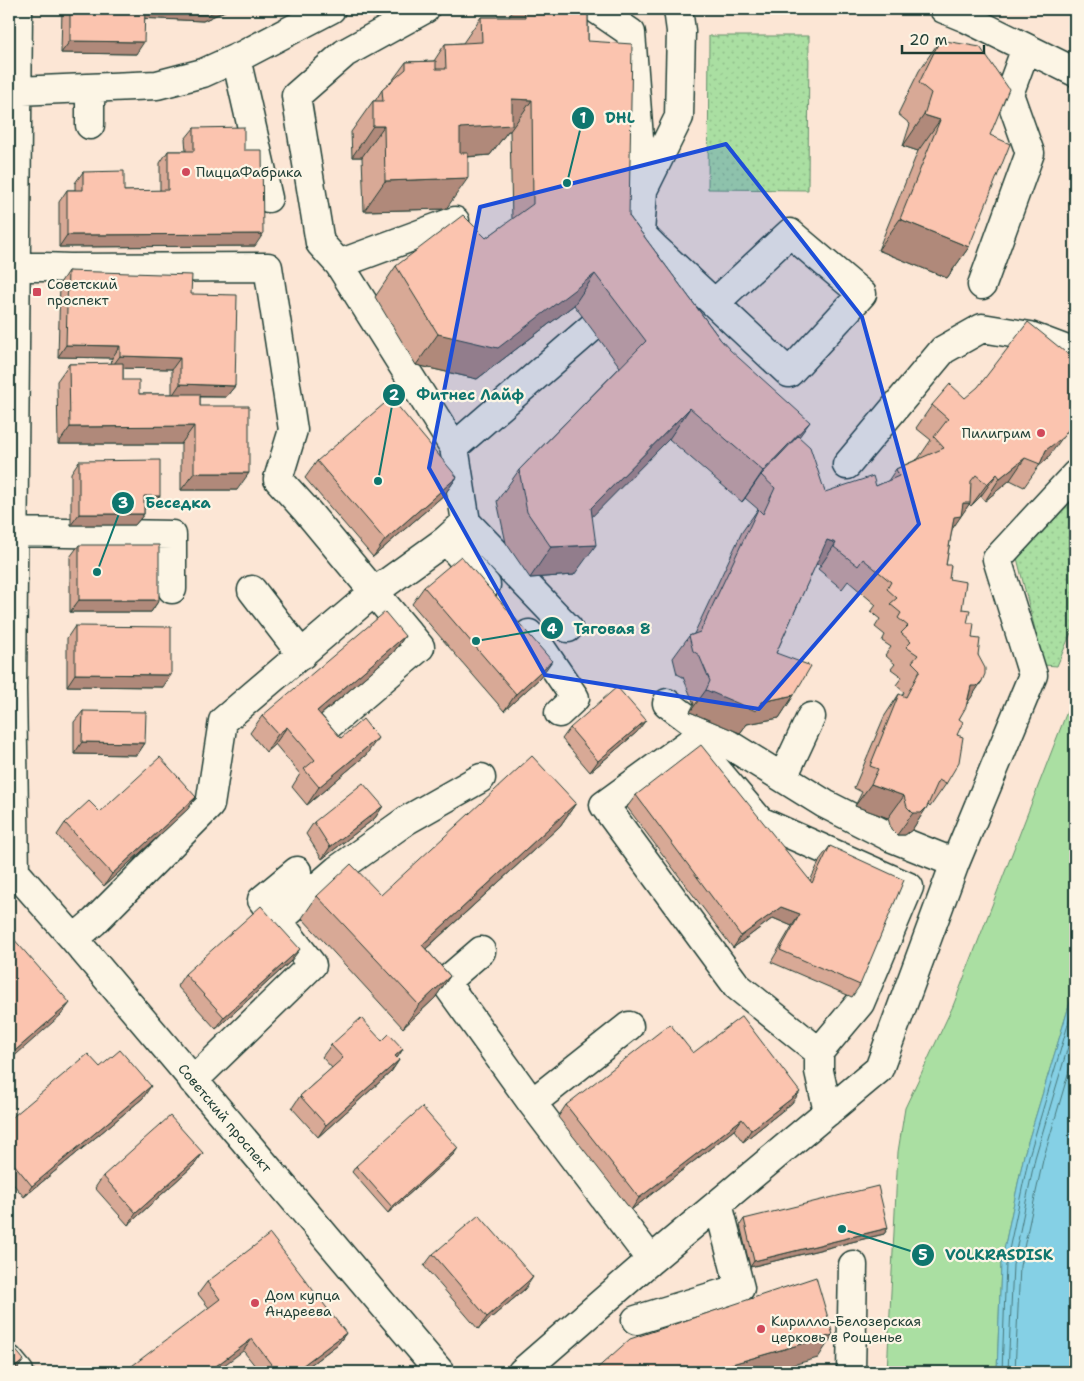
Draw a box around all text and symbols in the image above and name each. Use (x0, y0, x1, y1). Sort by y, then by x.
scale bar (902, 22, 984, 54)
text: 20 m (909, 30, 948, 50)
callout: DHL (570, 103, 645, 133)
text: 1 (580, 108, 587, 128)
text: DHL (605, 108, 635, 128)
place label: ПиццаФабрика (196, 163, 302, 181)
marker: ПиццаФабрика (180, 166, 192, 178)
place label: Советский проспект (47, 275, 118, 309)
marker: Советский проспект (31, 286, 43, 298)
callout: Фитнес Лайф (381, 380, 534, 410)
text: 2 (389, 385, 400, 405)
text: Фитнес Лайф (416, 385, 524, 405)
place label: Пилигрим (962, 424, 1031, 442)
marker: Пилигрим (1035, 427, 1047, 439)
callout: Беседка (110, 488, 221, 518)
text: 3 (118, 493, 128, 513)
text: Беседка (145, 493, 212, 513)
callout: Тяговая 8 (539, 613, 661, 643)
text: 4 (547, 619, 558, 639)
text: Тяговая 8 (574, 619, 650, 639)
street label: Советский проспект (174, 1060, 276, 1177)
callout: VOLKRASDISK (910, 1240, 1063, 1270)
text: 5 (918, 1245, 928, 1265)
text: VOLKRASDISK (945, 1245, 1054, 1265)
place label: Дом купца Андреева (265, 1286, 340, 1320)
marker: Дом купца Андреева (249, 1297, 261, 1309)
place label: Кирилло-Белозерская церковь в Рощенье (771, 1312, 921, 1346)
marker: Кирилло-Белозерская церковь в Рощенье (755, 1323, 767, 1335)

